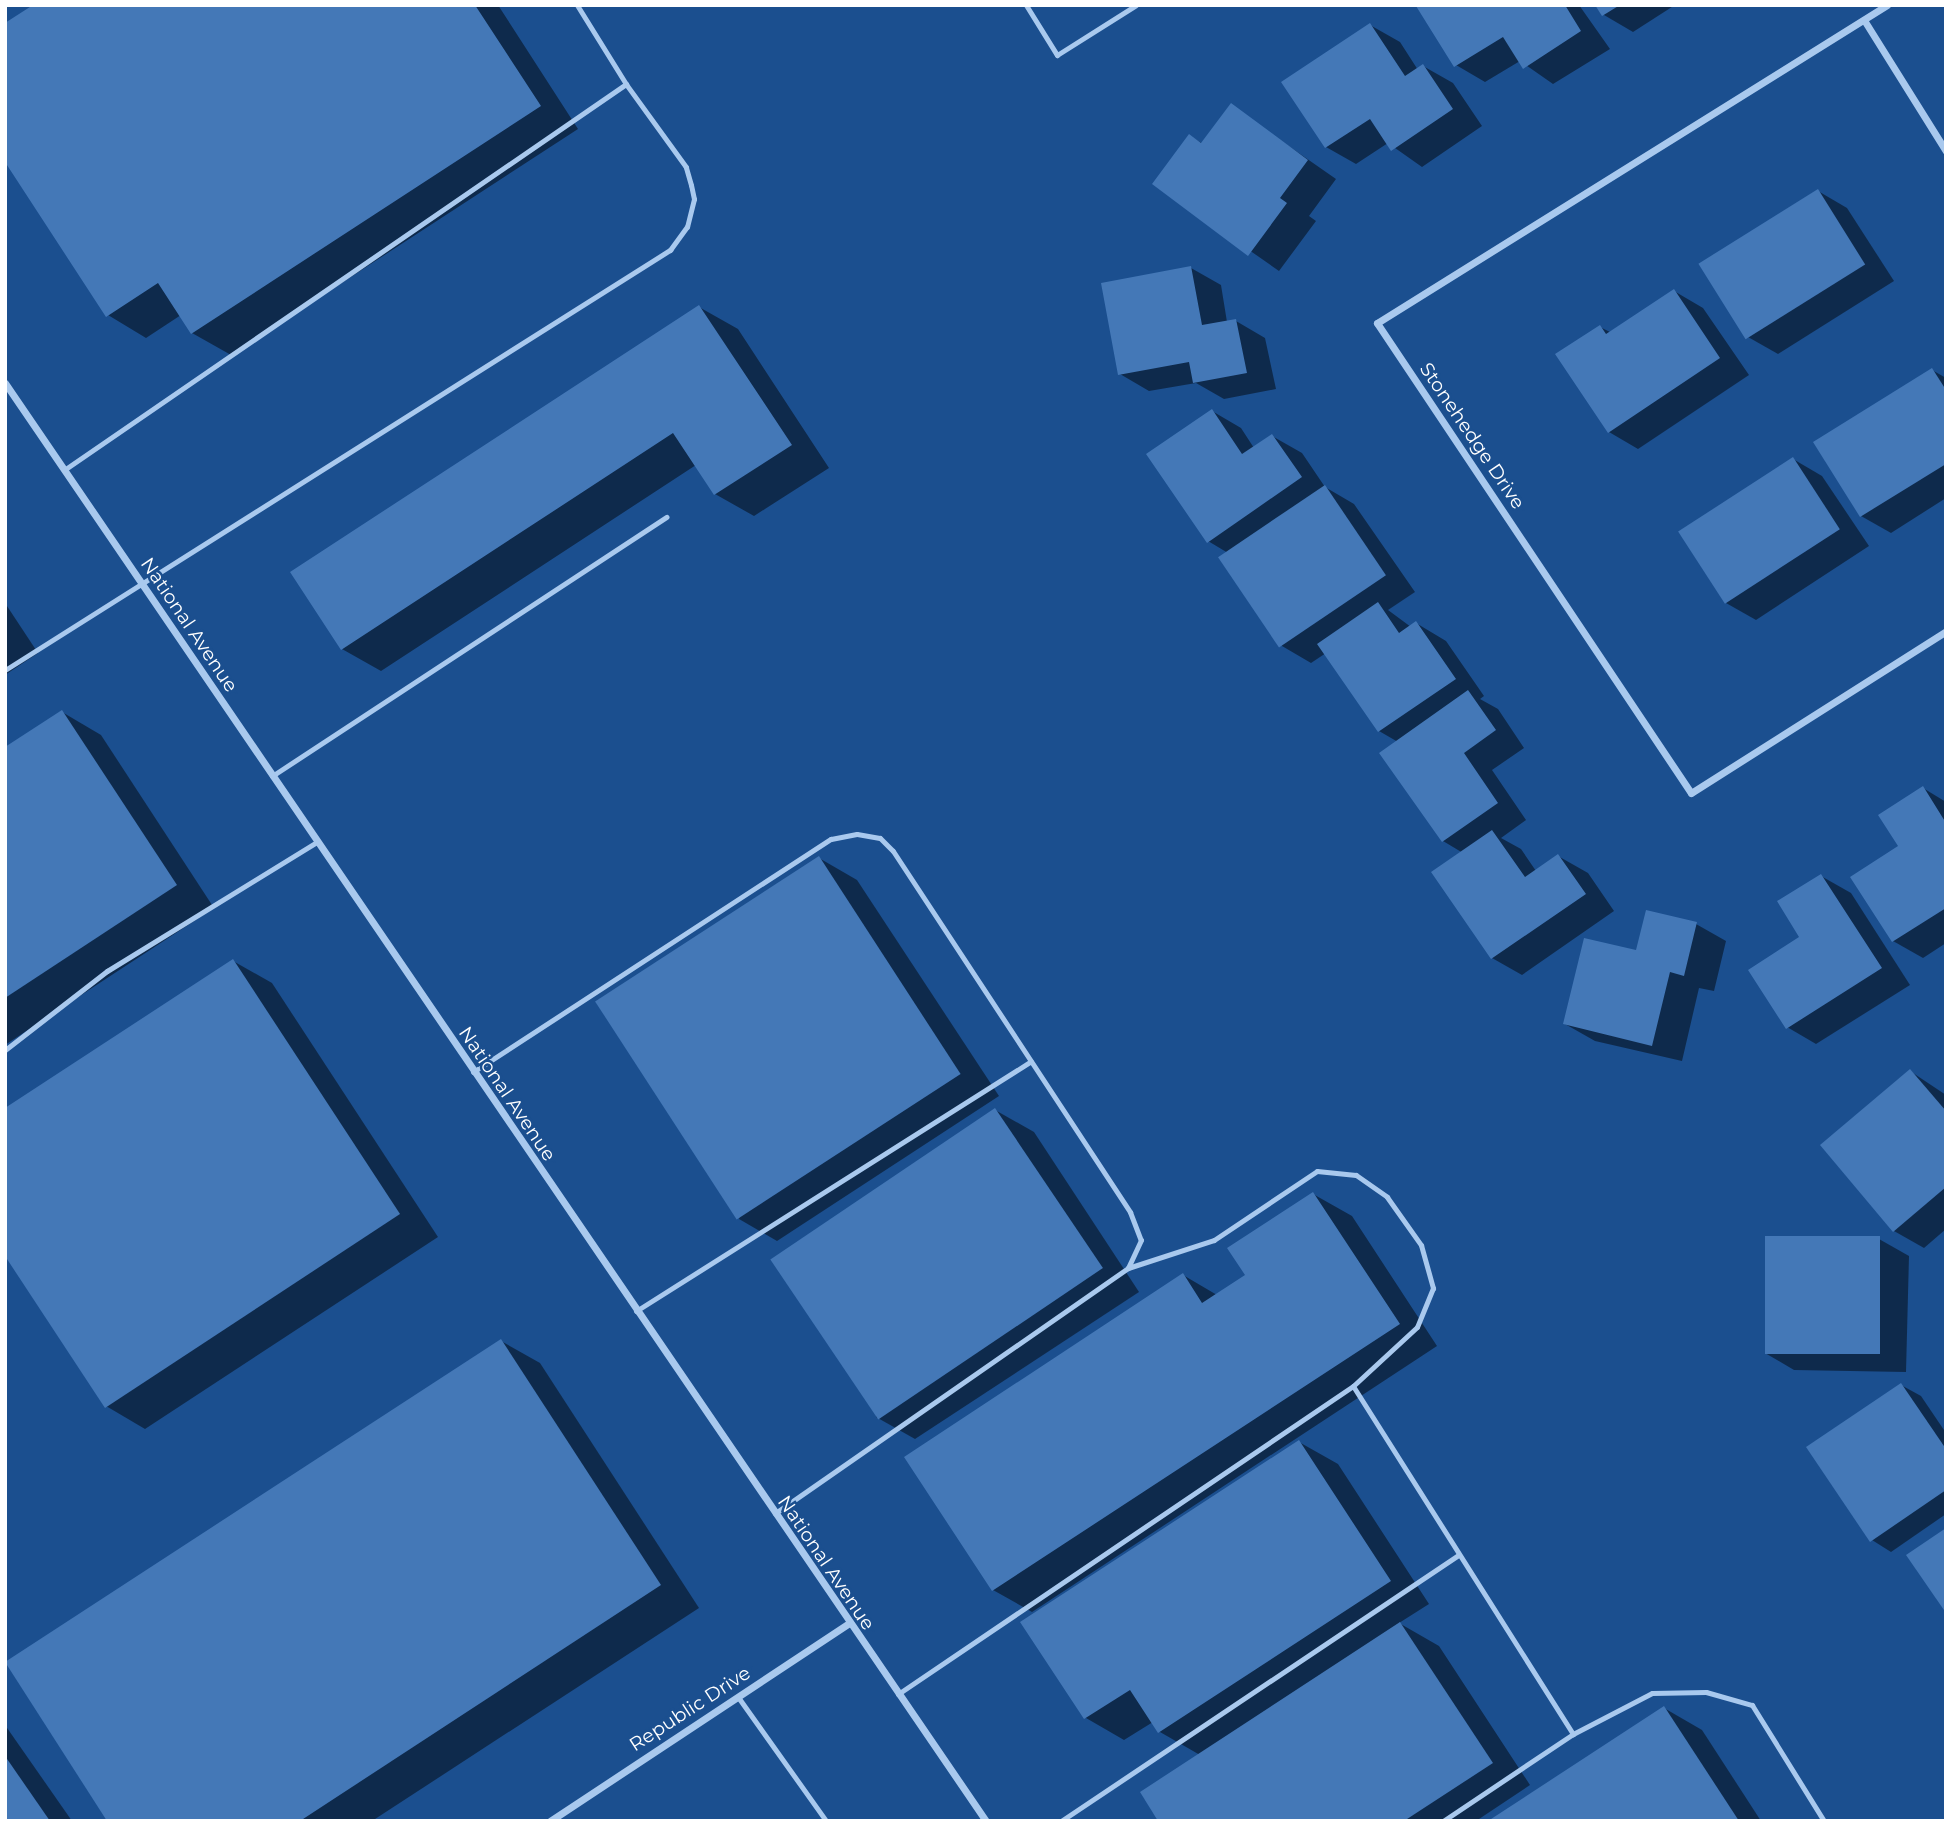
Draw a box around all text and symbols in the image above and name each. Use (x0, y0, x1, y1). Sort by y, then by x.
street label: Stonehedge Drive (1415, 358, 1529, 514)
street label: National Avenue (136, 553, 242, 697)
street label: National Avenue (454, 1022, 560, 1166)
street label: National Avenue (773, 1491, 879, 1635)
street label: Republic Drive (625, 1661, 755, 1757)

